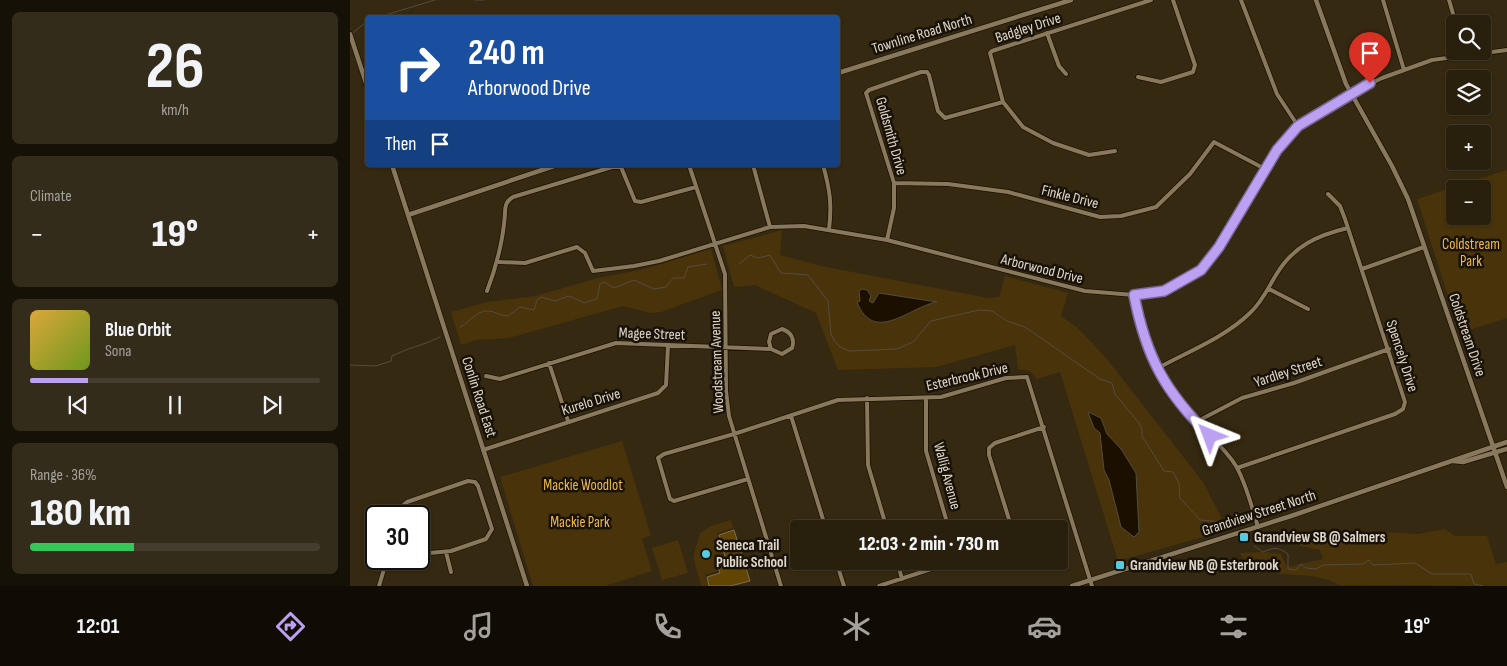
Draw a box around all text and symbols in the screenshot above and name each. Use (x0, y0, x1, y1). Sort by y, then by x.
street label: Badgley Drive (993, 8, 1063, 48)
street label: Townline Road North (870, 10, 974, 58)
map controls (1446, 15, 1491, 225)
button: search (1446, 15, 1491, 60)
text: 26 (145, 29, 205, 107)
text: 240 m (468, 32, 545, 75)
pin (1349, 32, 1391, 83)
icon: right (385, 35, 450, 100)
icon: arrive (1356, 39, 1384, 67)
button: layers (1446, 70, 1491, 115)
text: Arborwood Drive (468, 75, 591, 102)
street label: Goldsmith Drive (871, 95, 911, 177)
text: km/h (161, 101, 189, 120)
button: + (1446, 125, 1491, 170)
icon: arrive (426, 130, 454, 158)
text: Then (385, 133, 416, 156)
button: − (1446, 180, 1491, 225)
street label: Finkle Drive (1039, 181, 1101, 213)
text: Climate (30, 187, 72, 206)
text: 19° (152, 212, 198, 257)
text: − (30, 218, 44, 251)
text: + (306, 218, 320, 251)
park label: Coldstream Park (1442, 235, 1500, 271)
street label: Arborwood Drive (998, 249, 1085, 288)
street label: Coldstream Drive (1444, 291, 1490, 379)
street label: Woodstream Avenue (706, 310, 728, 414)
street label: Spencely Drive (1381, 318, 1423, 394)
text: Blue Orbit (105, 319, 171, 342)
street label: Magee Street (618, 323, 686, 345)
text: Sona (105, 342, 132, 361)
street label: Yardley Street (1252, 352, 1325, 392)
street label: Conlin Road East (457, 354, 501, 440)
street label: Esterbrook Drive (924, 358, 1010, 396)
street label: Kurelo Drive (559, 384, 623, 420)
icon: previous (64, 391, 92, 419)
icon: pause (161, 391, 189, 419)
icon: next (258, 391, 286, 419)
position arrow (1183, 409, 1235, 461)
street label: Wallig Avenue (929, 440, 965, 512)
text: Range · 36% (30, 466, 97, 485)
park label: Mackie Woodlot (543, 476, 623, 495)
street label: Grandview Street North (1200, 486, 1318, 540)
text: 180 km (30, 491, 131, 536)
speed limit sign: 30 (365, 505, 430, 570)
park label: Mackie Park (550, 513, 610, 532)
place label: Grandview SB @ Salmers (1254, 528, 1386, 547)
marker: Grandview SB @ Salmers (1238, 531, 1250, 543)
text: 12:03 · 2 min · 730 m (859, 533, 999, 556)
place label: Seneca Trail Public School (716, 536, 787, 572)
marker: Seneca Trail Public School (700, 548, 712, 560)
place label: Grandview NB @ Esterbrook (1130, 556, 1279, 575)
marker: Grandview NB @ Esterbrook (1114, 559, 1126, 571)
icon: directions (273, 609, 308, 644)
icon: music (461, 609, 496, 644)
icon: phone (650, 609, 685, 644)
icon: climate (839, 609, 874, 644)
icon: car (1027, 609, 1062, 644)
icon: filters (1216, 609, 1251, 644)
text: 12:01 (77, 613, 119, 640)
text: 19° (1404, 613, 1430, 640)

